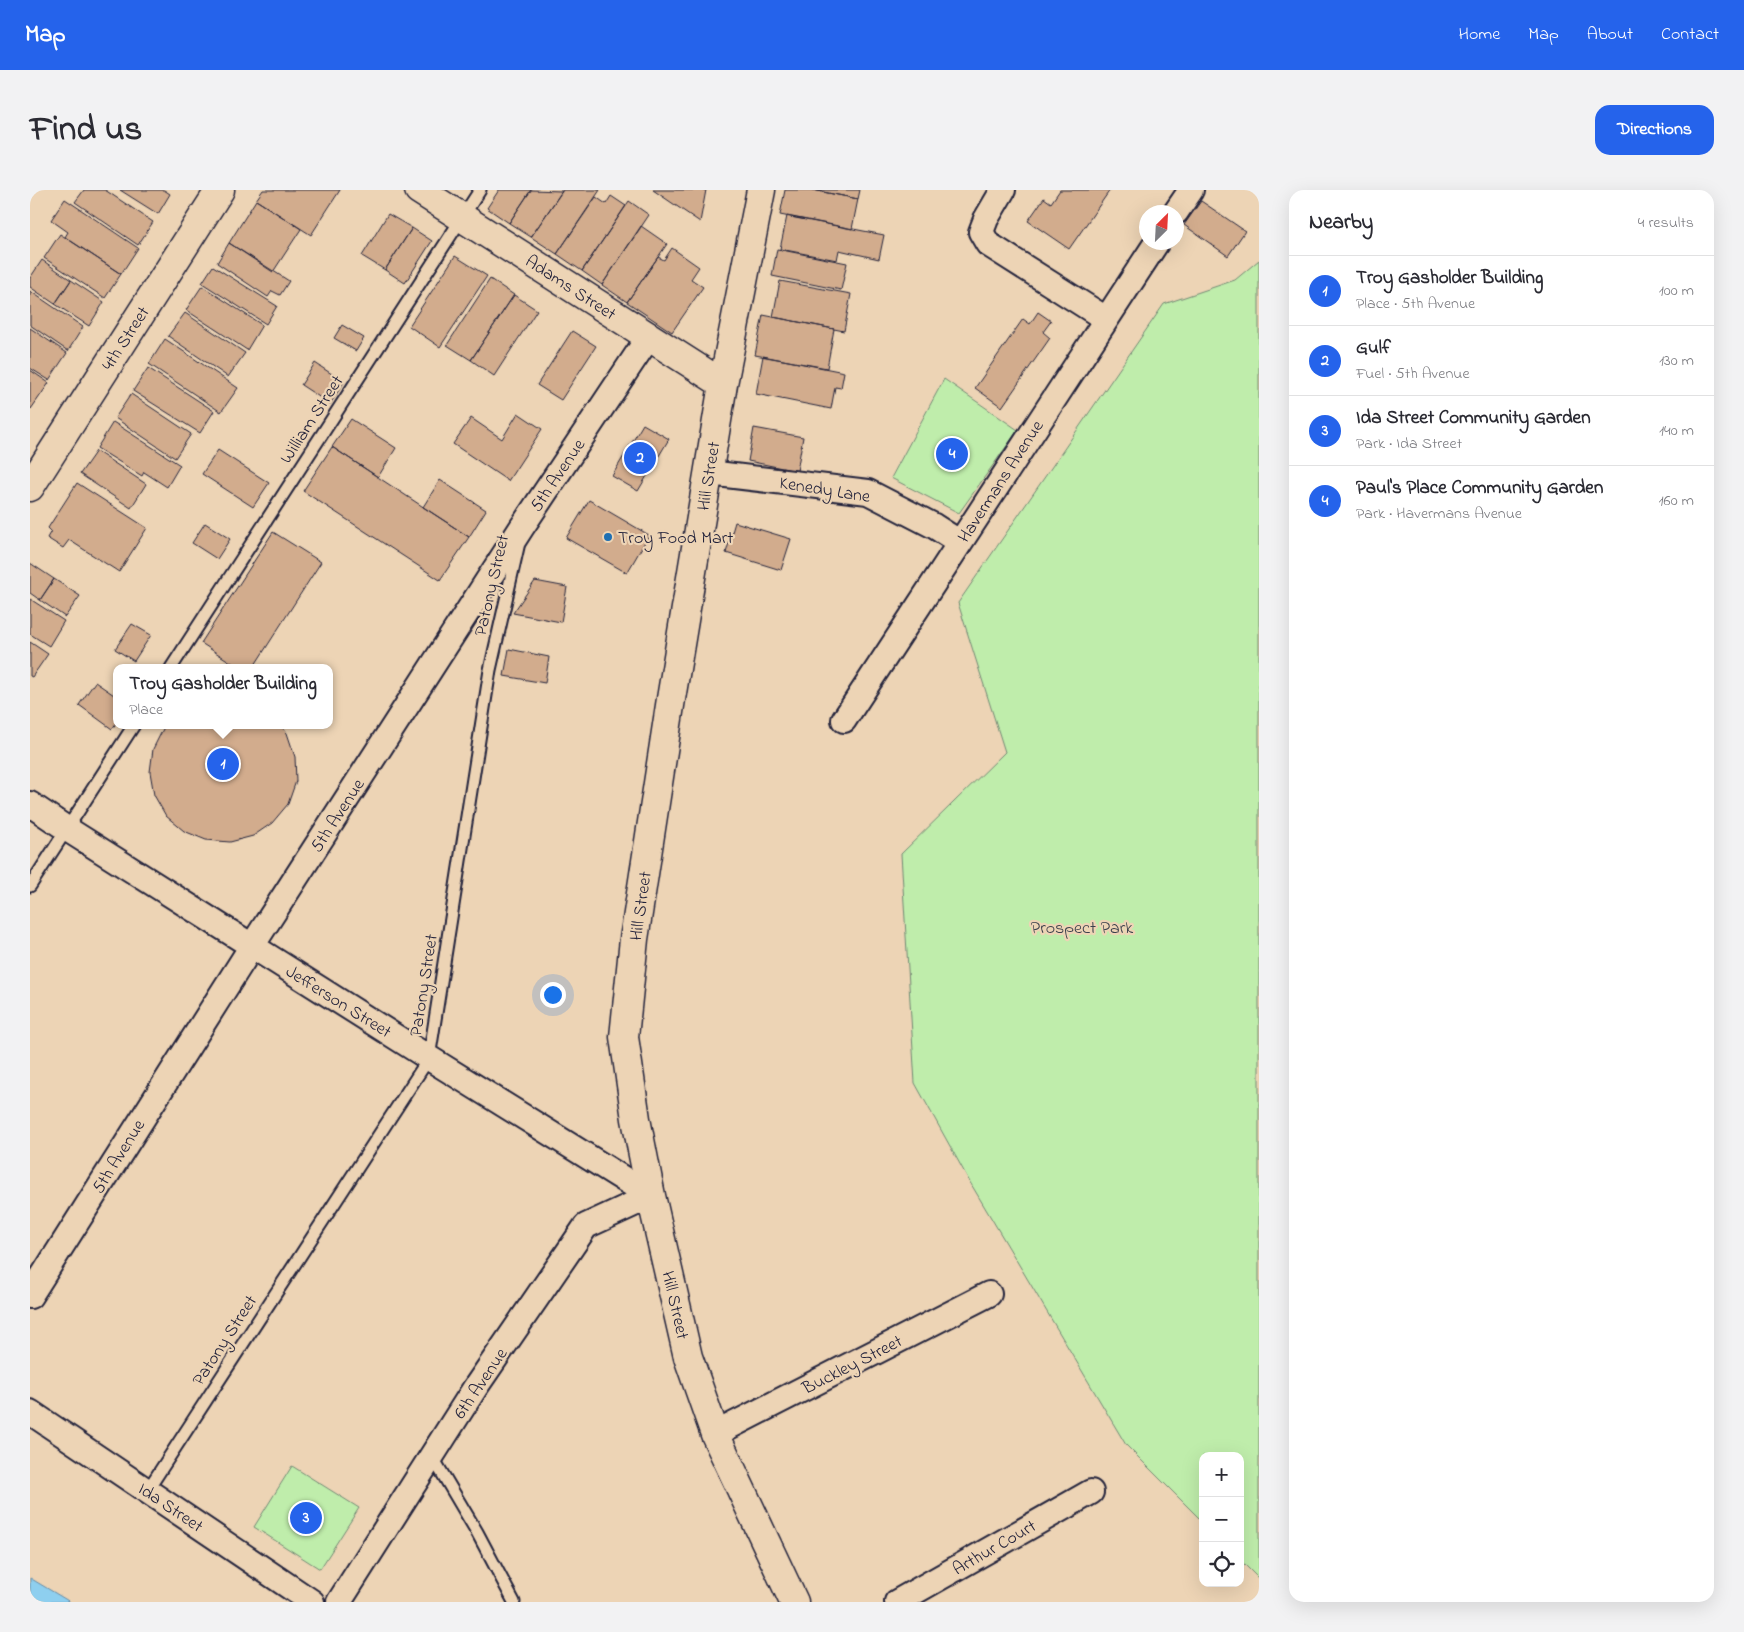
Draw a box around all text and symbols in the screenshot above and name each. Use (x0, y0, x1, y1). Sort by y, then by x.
text: Map (25, 18, 66, 53)
text: Home (1459, 22, 1500, 48)
text: Map (1528, 22, 1559, 48)
text: About (1587, 22, 1633, 48)
text: Contact (1661, 22, 1719, 48)
text: Find us (30, 105, 142, 156)
button: Directions (1595, 105, 1714, 155)
north arrow (1139, 205, 1184, 250)
text: Nearby (1309, 208, 1373, 238)
text: 4 results (1638, 211, 1694, 235)
street label: Adams Street (519, 249, 621, 328)
text: Troy Gasholder Building (1356, 265, 1543, 292)
text: 1 (1322, 279, 1328, 303)
text: 100 m (1659, 279, 1694, 303)
text: Place · 5th Avenue (1356, 292, 1475, 316)
street label: 4th Street (96, 302, 157, 376)
text: Gulf (1356, 335, 1391, 362)
text: 2 (1321, 349, 1329, 373)
text: 130 m (1659, 349, 1694, 373)
text: Fuel · 5th Avenue (1356, 362, 1470, 386)
street label: William Street (274, 371, 351, 469)
text: Ida Street Community Garden (1356, 405, 1591, 432)
street label: Havermans Avenue (952, 415, 1052, 548)
text: 3 (1322, 419, 1328, 443)
text: 140 m (1659, 419, 1694, 443)
text: Park · Ida Street (1356, 432, 1462, 456)
street label: 5th Avenue (525, 434, 593, 518)
pin: 4 (936, 435, 968, 473)
pin: 2 (624, 439, 656, 477)
street label: Hill Street (692, 440, 728, 513)
street label: Kenedy Lane (777, 471, 873, 511)
text: Paul's Place Community Garden (1356, 475, 1603, 502)
text: 4 (1322, 489, 1328, 513)
text: 160 m (1659, 489, 1694, 513)
text: Park · Havermans Avenue (1356, 502, 1522, 526)
place label: Troy Food Mart (618, 526, 733, 552)
marker: Troy Food Mart (602, 531, 614, 543)
street label: Patony Street (469, 532, 517, 639)
popup (113, 664, 333, 729)
text: Troy Gasholder Building (129, 671, 317, 698)
text: Place (129, 698, 163, 722)
pin: 1 (207, 745, 239, 783)
street label: 5th Avenue (305, 773, 373, 858)
street label: Hill Street (624, 870, 660, 943)
park label: Prospect Park (1031, 916, 1133, 942)
street label: Patony Street (404, 932, 446, 1038)
street label: Jefferson Street (280, 960, 396, 1046)
your location (540, 982, 566, 1008)
street label: 5th Avenue (87, 1114, 153, 1199)
street label: Hill Street (654, 1269, 695, 1342)
street label: Patony Street (187, 1291, 265, 1391)
street label: Buckley Street (797, 1329, 907, 1403)
street label: 6th Avenue (448, 1343, 516, 1425)
map controls (1199, 1452, 1244, 1587)
button: + (1199, 1452, 1244, 1497)
street label: Ida Street (132, 1477, 208, 1540)
button: − (1199, 1497, 1244, 1542)
pin: 3 (290, 1499, 322, 1537)
street label: Arthur Court (948, 1514, 1042, 1583)
button: locate (1199, 1542, 1244, 1587)

